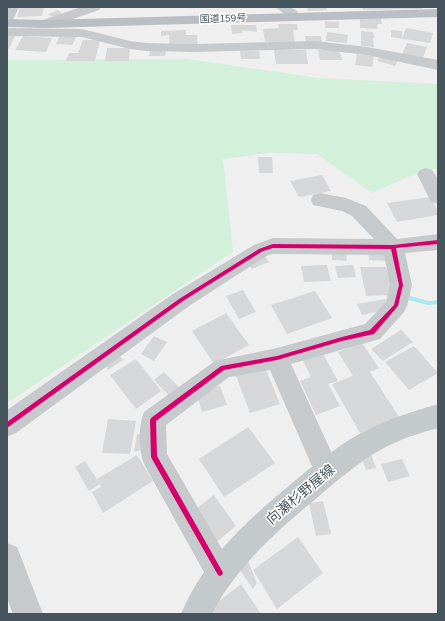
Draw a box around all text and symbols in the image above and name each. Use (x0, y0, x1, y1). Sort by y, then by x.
street label: 国道159号 (199, 12, 247, 26)
street label: 向瀬杉野屋線 (263, 462, 339, 528)

